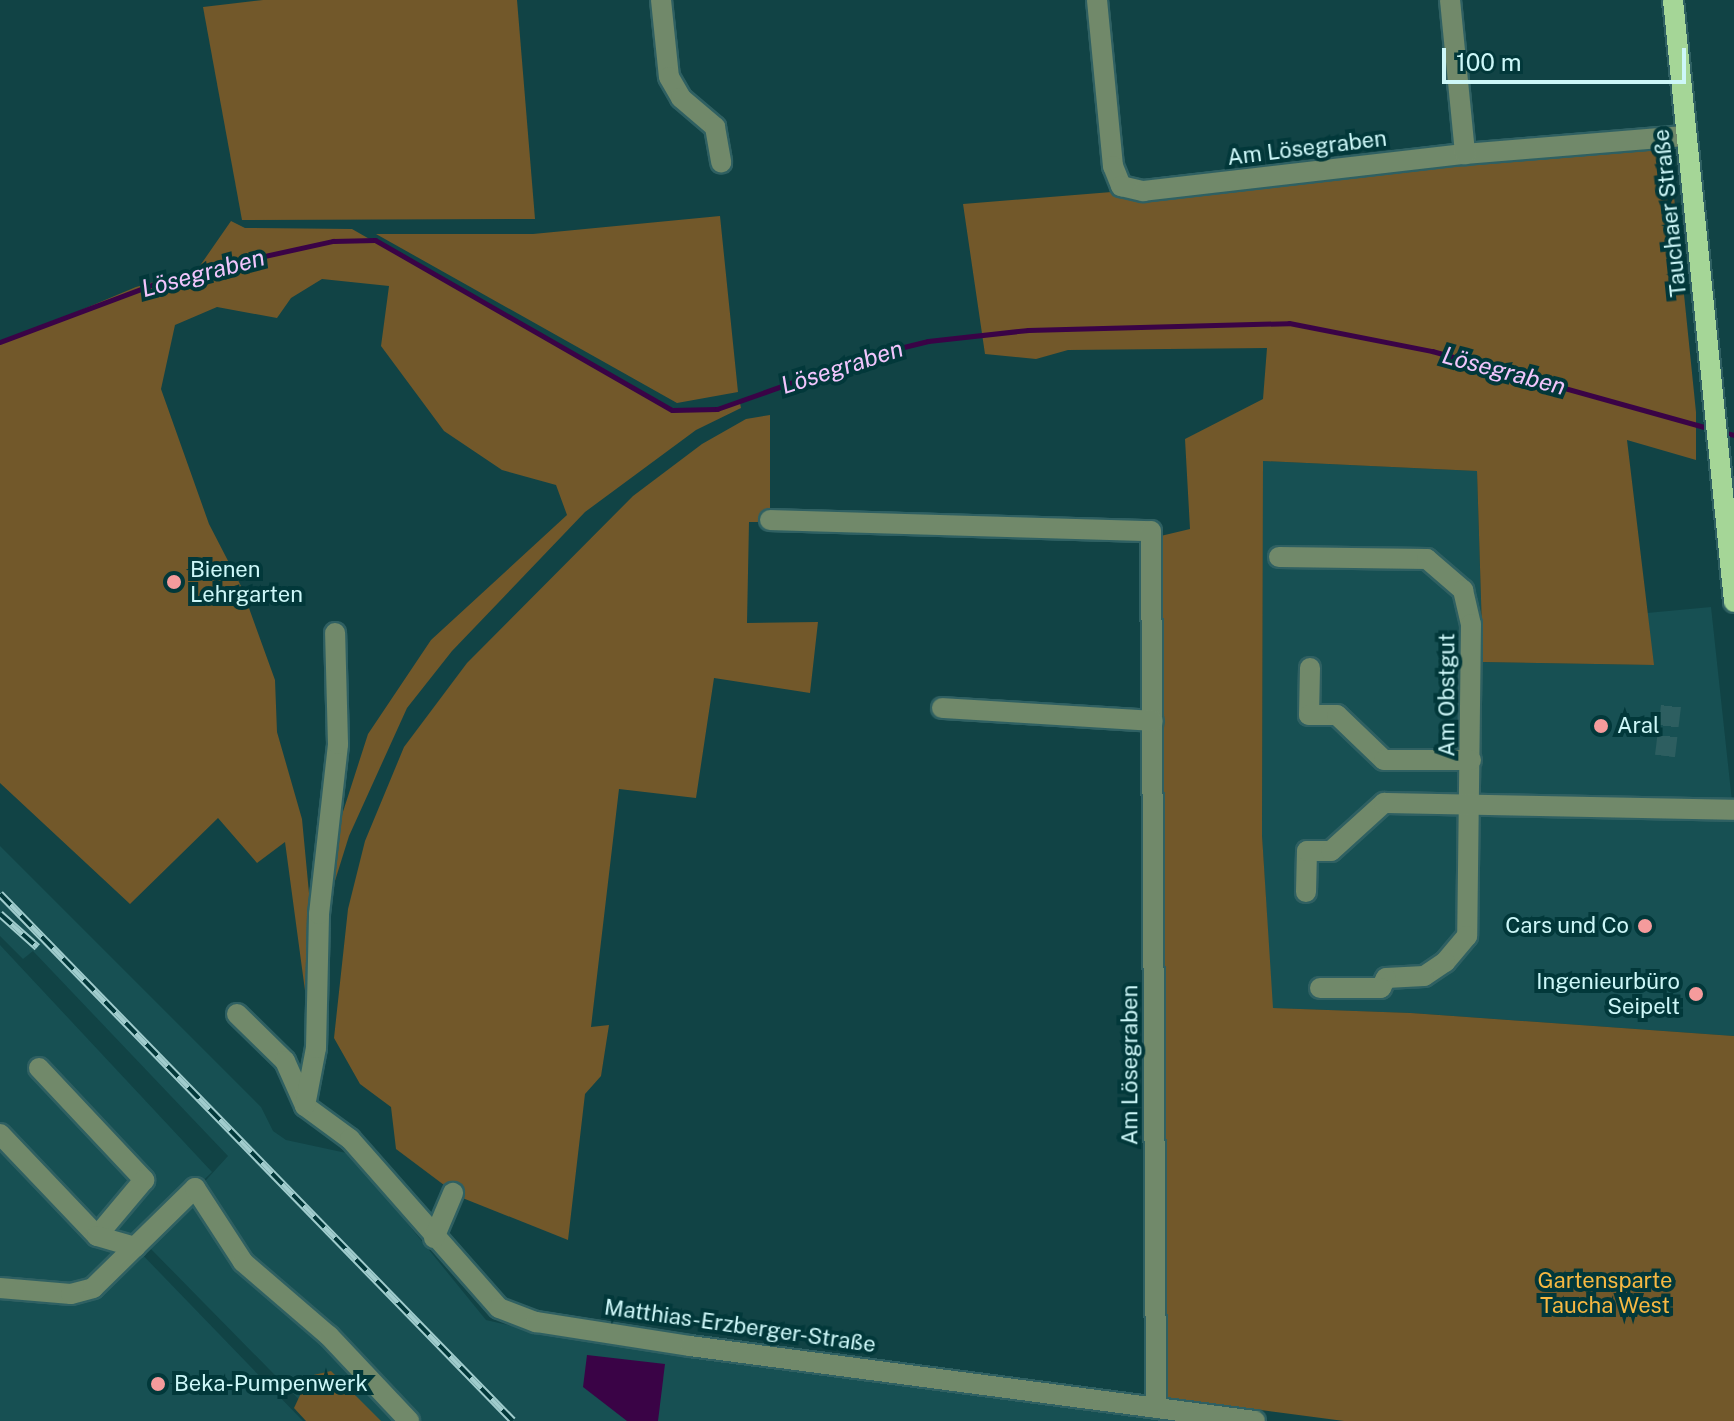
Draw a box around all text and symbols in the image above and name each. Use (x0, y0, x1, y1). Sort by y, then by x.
scale bar (1446, 32, 1690, 82)
text: 100 m (1456, 48, 1522, 76)
street label: Am Lösegraben (1226, 125, 1388, 171)
street label: Tauchaer Straße (1648, 128, 1692, 298)
water label: Lösegraben (138, 243, 268, 303)
water label: Lösegraben (777, 334, 907, 400)
water label: Lösegraben (1439, 341, 1569, 401)
place label: Bienen Lehrgarten (190, 556, 303, 608)
marker: Bienen Lehrgarten (165, 573, 183, 591)
street label: Am Obstgut (1434, 633, 1460, 757)
place label: Aral (1617, 713, 1660, 739)
marker: Aral (1592, 717, 1610, 735)
place label: Cars und Co (1505, 913, 1629, 939)
marker: Cars und Co (1636, 917, 1654, 935)
place label: Ingenieurbüro Seipelt (1536, 968, 1680, 1020)
street label: Am Lösegraben (1117, 985, 1143, 1145)
marker: Ingenieurbüro Seipelt (1687, 985, 1705, 1003)
park label: Gartensparte Taucha West (1537, 1267, 1673, 1318)
street label: Matthias-Erzberger-Straße (603, 1294, 877, 1358)
place label: Beka-Pumpenwerk (174, 1371, 368, 1397)
marker: Beka-Pumpenwerk (149, 1375, 167, 1393)

